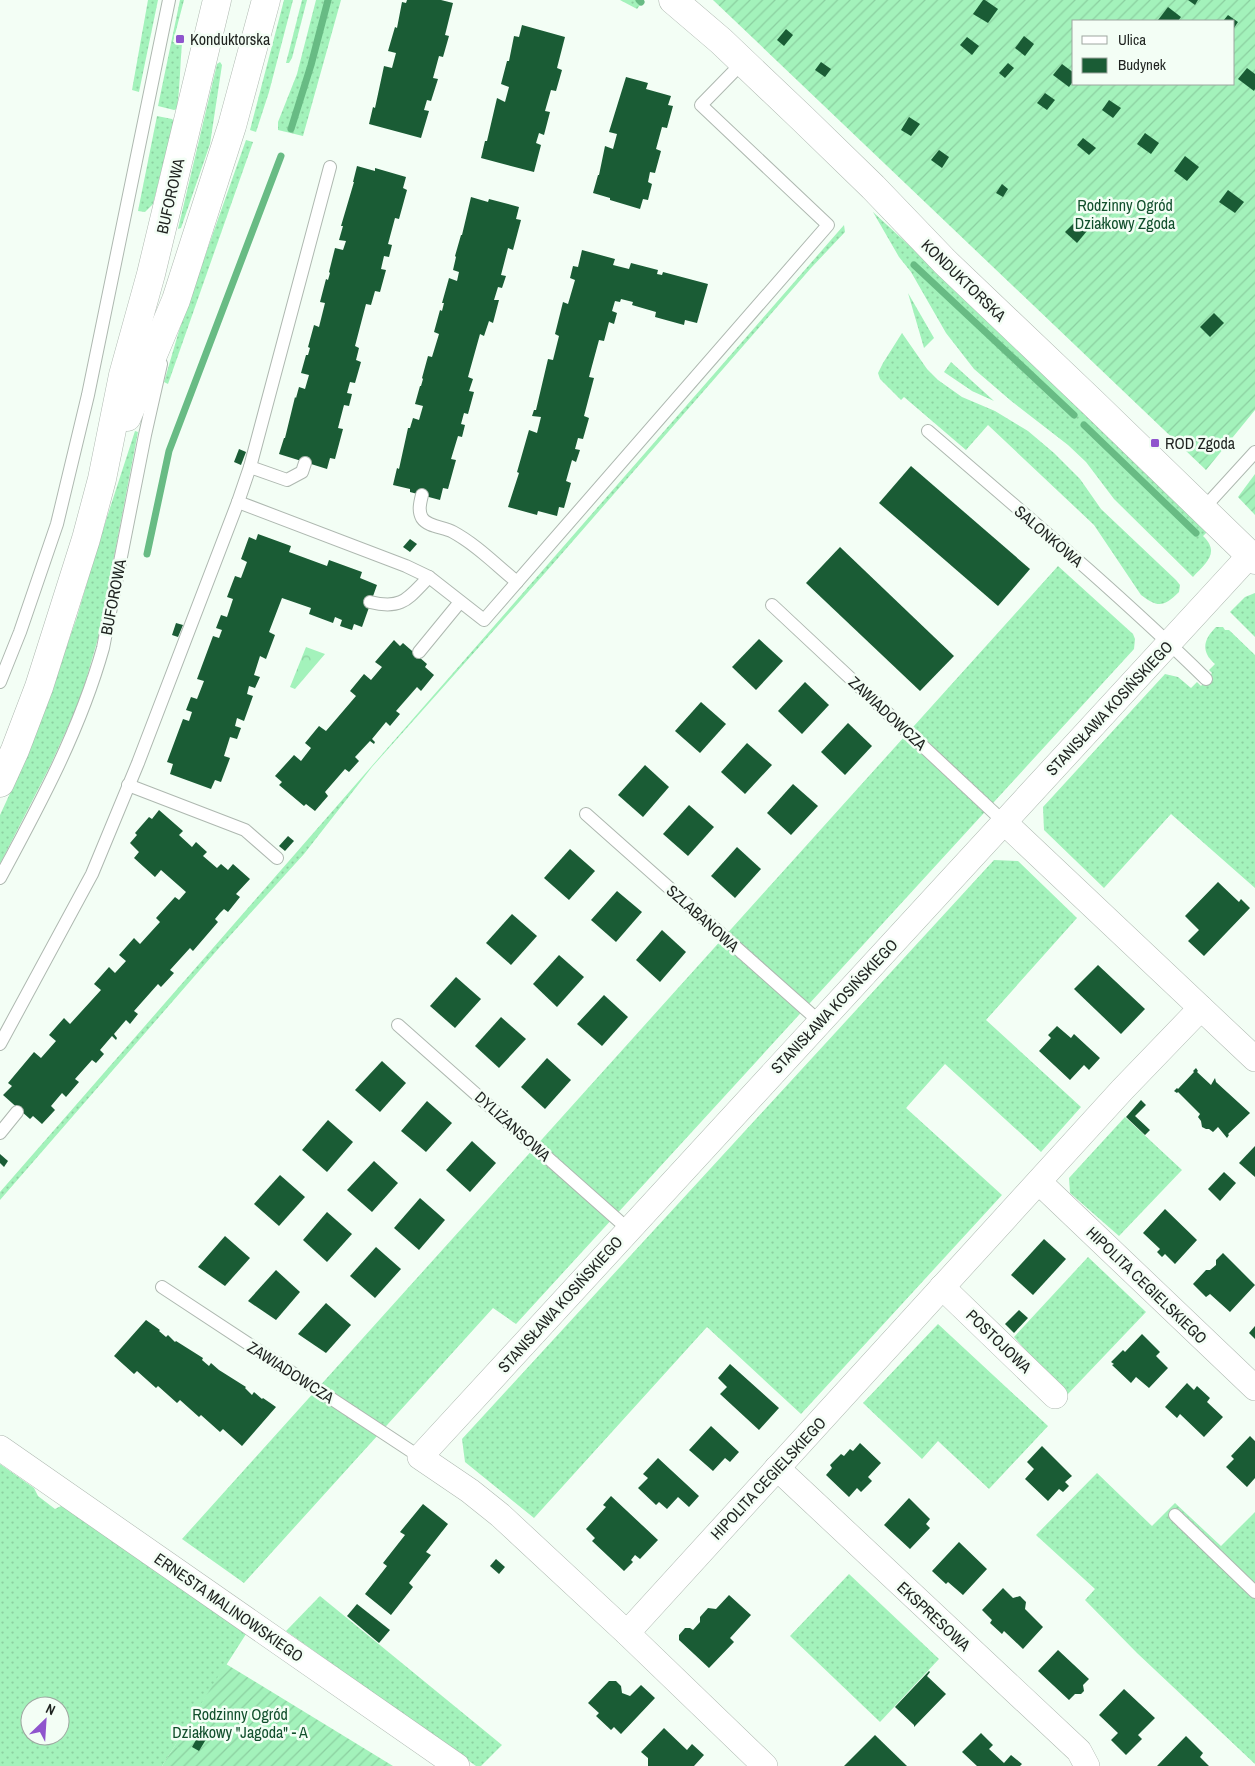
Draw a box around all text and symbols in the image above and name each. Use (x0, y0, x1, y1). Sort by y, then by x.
legend (1072, 20, 1235, 85)
place label: Konduktorska (190, 28, 271, 50)
text: Ulica (1118, 29, 1146, 50)
marker: Konduktorska (174, 33, 186, 45)
text: Budynek (1118, 54, 1167, 75)
street label: BUFOROWA (151, 156, 189, 236)
park label: Rodzinny Ogród Działkowy Zgoda (1075, 194, 1176, 234)
street label: KONDUKTORSKA (917, 234, 1011, 326)
place label: ROD Zgoda (1165, 432, 1236, 454)
marker: ROD Zgoda (1149, 437, 1161, 449)
street label: SALONKOWA (1010, 500, 1088, 572)
street label: BUFOROWA (95, 557, 131, 637)
street label: STANISŁAWA KOSIŃSKIEGO (1041, 636, 1177, 780)
street label: ZAWIADOWCZA (844, 671, 932, 755)
street label: SZLABANOWA (662, 879, 744, 957)
street label: STANISŁAWA KOSIŃSKIEGO (766, 934, 902, 1078)
street label: DYLIŻANSOWA (470, 1086, 556, 1166)
street label: HIPOLITA CEGIELSKIEGO (1082, 1221, 1212, 1349)
street label: STANISŁAWA KOSIŃSKIEGO (493, 1231, 627, 1377)
street label: POSTOJOWA (961, 1304, 1037, 1378)
street label: ZAWIADOWCZA (243, 1336, 339, 1408)
street label: HIPOLITA CEGIELSKIEGO (705, 1412, 831, 1544)
street label: ERNESTA MALINOWSKIEGO (150, 1547, 308, 1667)
street label: EKSPRESOWA (893, 1576, 976, 1656)
north arrow (20, 1696, 70, 1746)
text: N (43, 1699, 58, 1719)
park label: Rodzinny Ogród Działkowy "Jagoda" - A (172, 1703, 308, 1743)

